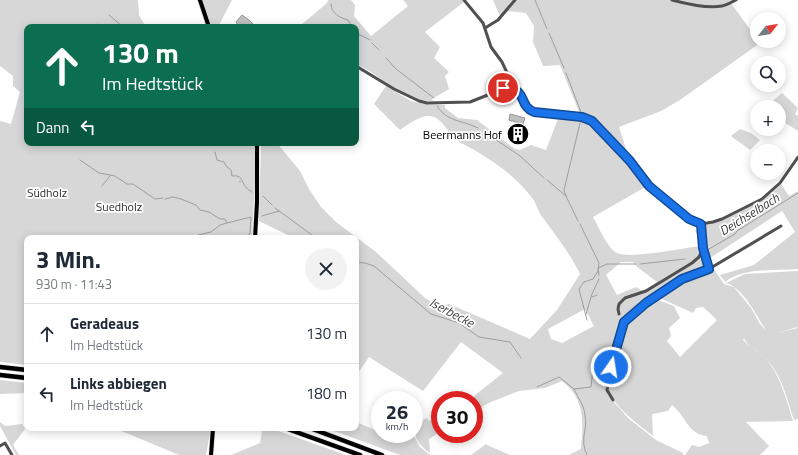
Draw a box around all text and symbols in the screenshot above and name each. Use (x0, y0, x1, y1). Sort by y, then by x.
north arrow (750, 12, 786, 48)
map controls (750, 12, 786, 180)
text: 130 m (102, 31, 179, 74)
icon: ahead (36, 40, 88, 92)
button: search (750, 56, 786, 92)
text: Im Hedtstück (102, 70, 203, 97)
pin (486, 71, 520, 105)
icon: arrive (492, 77, 514, 99)
button: + (750, 100, 786, 136)
text: Dann (36, 116, 69, 139)
icon: left (77, 116, 99, 138)
building icon: Beermanns Hof (505, 121, 531, 147)
place label: Beermanns Hof (423, 125, 502, 144)
button: − (750, 144, 786, 180)
park label: Südholz (27, 183, 67, 202)
water label: Deichselbach (715, 187, 783, 240)
park label: Suedholz (96, 197, 142, 216)
text: 3 Min. (36, 241, 101, 277)
button: close (305, 248, 347, 290)
text: 930 m · 11:43 (36, 274, 112, 294)
water label: Iserbecke (426, 292, 479, 333)
text: Geradeaus (70, 312, 139, 335)
text: 130 m (306, 322, 347, 345)
icon: ahead (36, 323, 58, 345)
text: Im Hedtstück (70, 335, 143, 355)
position arrow (590, 346, 632, 388)
text: Links abbiegen (70, 372, 167, 395)
text: 180 m (306, 382, 347, 405)
icon: left (36, 383, 58, 405)
speed limit sign: 30 (431, 391, 483, 443)
text: Im Hedtstück (70, 395, 143, 415)
text: 26 (386, 396, 408, 427)
text: km/h (386, 419, 408, 434)

